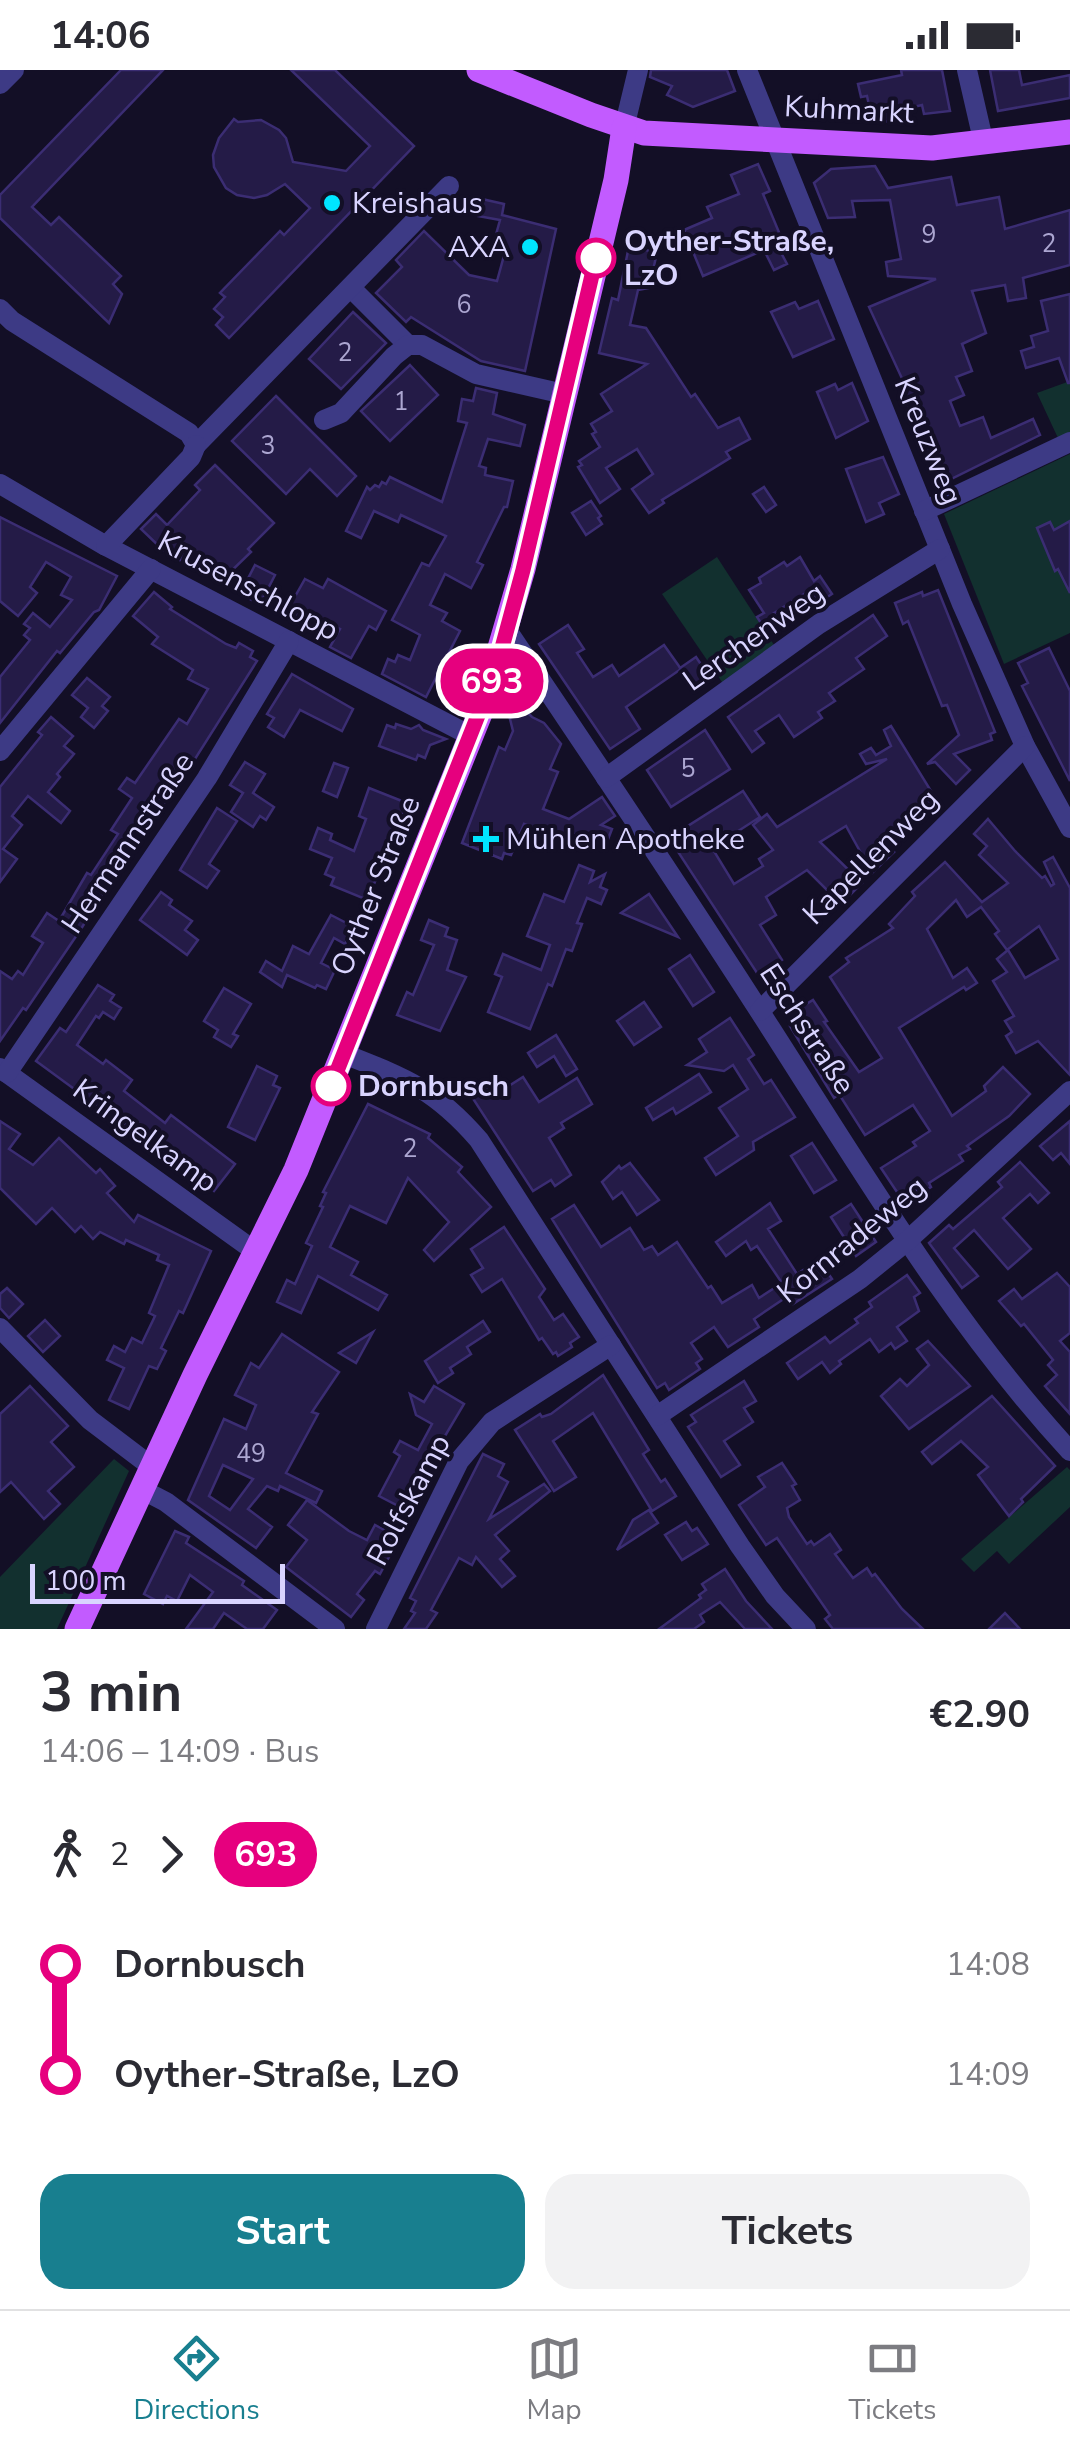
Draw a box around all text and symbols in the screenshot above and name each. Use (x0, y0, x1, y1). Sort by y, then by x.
text: 14:06 (50, 10, 151, 61)
street label: Kuhmarkt (783, 86, 915, 134)
place label: Kreishaus (352, 183, 483, 224)
marker: Kreishaus (321, 192, 343, 214)
house number: 9 (921, 218, 937, 252)
place label: Oyther-Straße, LzO (624, 221, 834, 296)
place label: AXA (448, 227, 510, 268)
house number: 2 (1041, 227, 1057, 261)
marker: AXA (519, 236, 541, 258)
marker: Oyther-Straße, LzO (577, 239, 615, 277)
house number: 6 (456, 288, 472, 322)
house number: 2 (337, 336, 353, 370)
street label: Kreuzweg (884, 371, 972, 511)
house number: 1 (393, 385, 409, 419)
house number: 3 (260, 429, 276, 463)
street label: Krusenschlopp (150, 521, 346, 651)
street label: Lerchenweg (675, 573, 833, 701)
line badge: 693 (434, 648, 550, 714)
text: 693 (460, 658, 524, 705)
street label: Hermannstraße (52, 744, 204, 942)
house number: 5 (680, 752, 696, 786)
street label: Kapellenweg (794, 780, 948, 934)
street label: Oyther Straße (321, 790, 431, 982)
place label: Mühlen Apotheke (506, 819, 745, 860)
marker: Mühlen Apotheke (475, 828, 497, 850)
street label: Eschstraße (749, 956, 865, 1102)
place label: Dornbusch (358, 1066, 509, 1107)
marker: Dornbusch (312, 1067, 350, 1105)
street label: Kringelkamp (64, 1069, 226, 1203)
house number: 2 (402, 1132, 418, 1166)
street label: Kornradeweg (769, 1167, 935, 1313)
street label: Rolfskamp (357, 1427, 461, 1573)
house number: 49 (236, 1437, 266, 1471)
scale bar (30, 1559, 285, 1604)
text: 100 m (45, 1562, 127, 1600)
text: 3 min (40, 1655, 182, 1730)
text: €2.90 (929, 1689, 1030, 1740)
text: 14:06 – 14:09 · Bus (40, 1730, 319, 1773)
icon: walk (40, 1827, 95, 1882)
icon: forward (144, 1827, 199, 1882)
text: 693 (234, 1831, 297, 1878)
text: 2 (110, 1833, 129, 1876)
text: Dornbusch (114, 1939, 305, 1990)
text: 14:08 (946, 1943, 1030, 1986)
text: Oyther-Straße, LzO (114, 2049, 460, 2100)
text: 14:09 (946, 2053, 1030, 2096)
button: Start (40, 2174, 525, 2289)
button: Tickets (545, 2174, 1030, 2289)
tab: Directions (133, 2331, 260, 2429)
tab: Map (527, 2331, 582, 2429)
tab: Tickets (848, 2331, 937, 2429)

